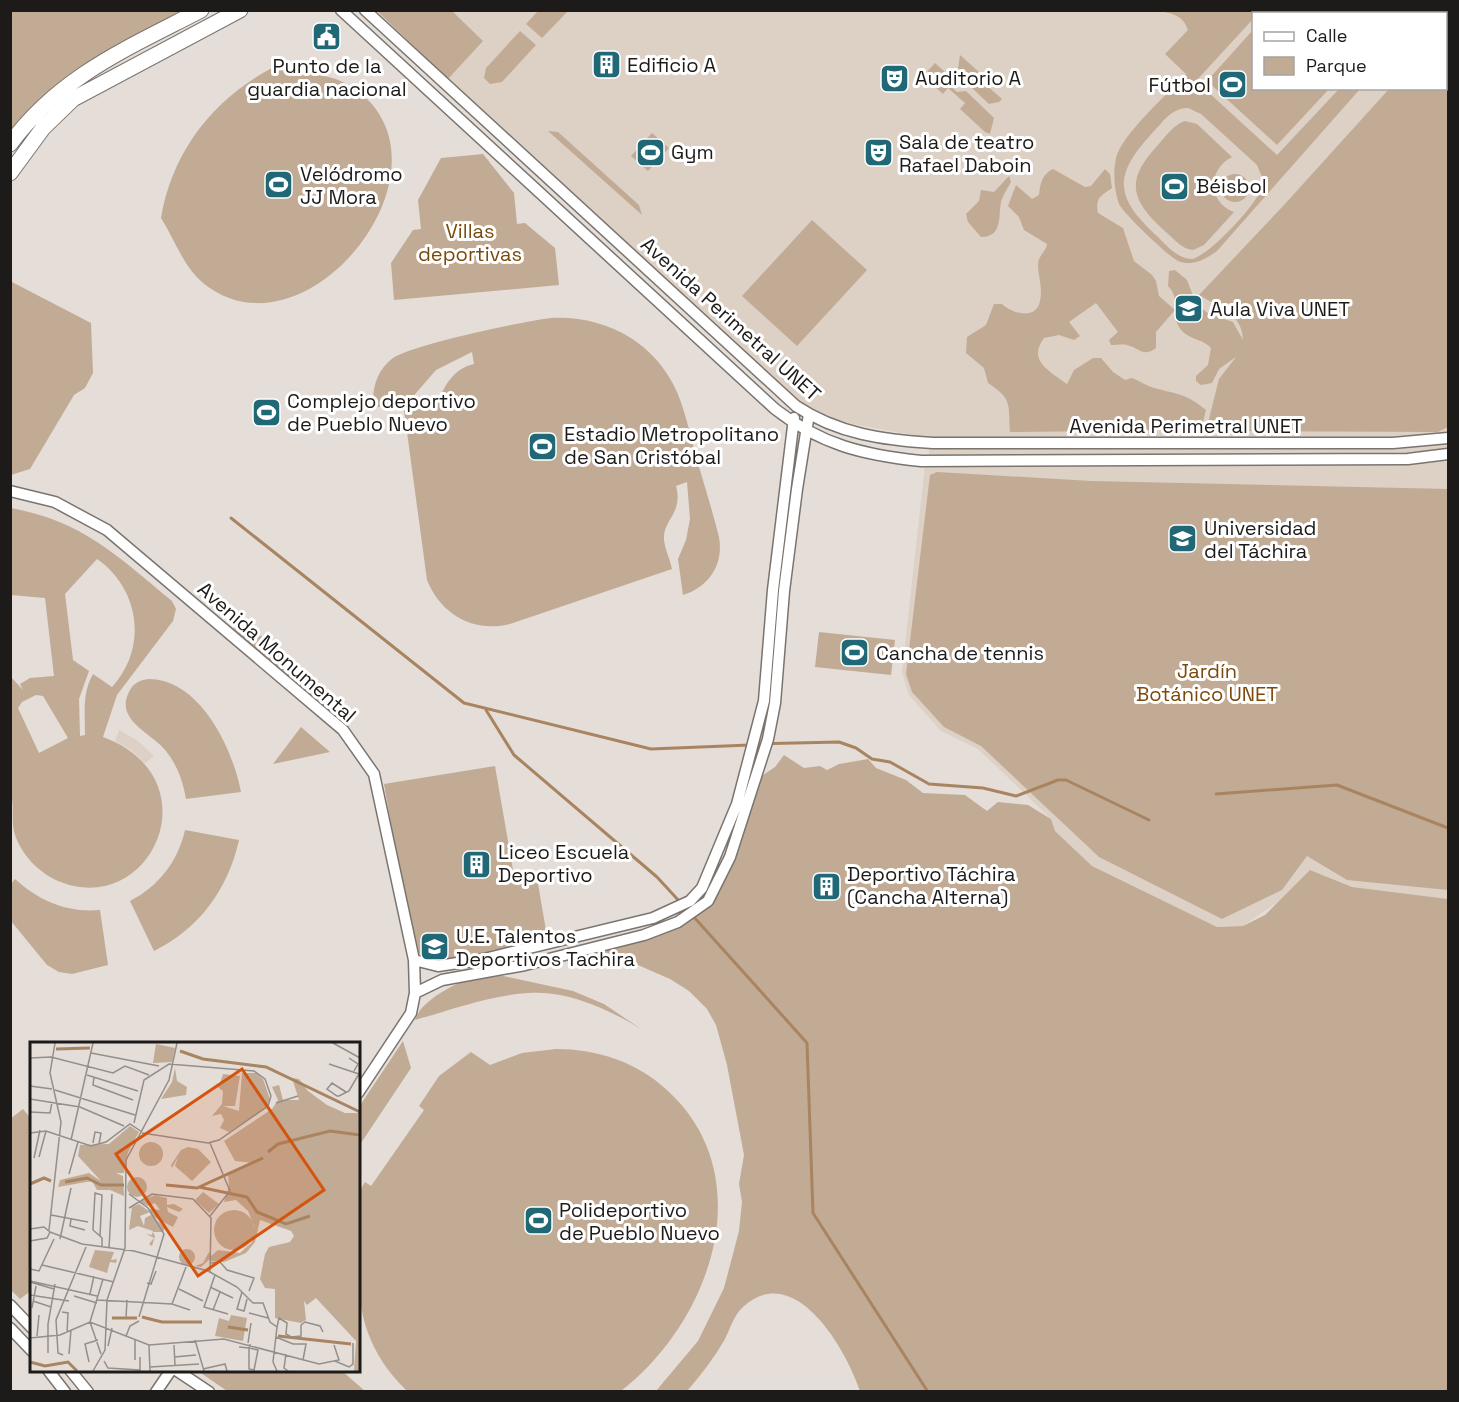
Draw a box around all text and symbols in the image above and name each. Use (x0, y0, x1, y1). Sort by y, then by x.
legend (1252, 12, 1447, 90)
public building icon: Punto de la guardia nacional (311, 20, 343, 52)
text: Calle (1306, 24, 1347, 47)
building icon: Edificio A (590, 49, 622, 81)
place label: Edificio A (627, 52, 716, 78)
place label: Punto de la guardia nacional (247, 53, 407, 102)
text: Parque (1306, 54, 1367, 77)
theatre icon: Auditorio A (878, 62, 910, 94)
place label: Auditorio A (915, 65, 1021, 91)
sports icon: Fútbol (1216, 69, 1248, 101)
place label: Fútbol (1149, 72, 1211, 98)
place label: Sala de teatro Rafael Daboin (899, 129, 1034, 178)
sports icon: Gym (634, 136, 666, 168)
theatre icon: Sala de teatro Rafael Daboin (862, 137, 894, 169)
place label: Gym (671, 139, 714, 165)
place label: Velódromo JJ Mora (300, 161, 403, 210)
sports icon: Velódromo JJ Mora (263, 169, 295, 201)
sports icon: Béisbol (1159, 170, 1191, 202)
place label: Béisbol (1196, 173, 1267, 199)
park label: Villas deportivas (418, 218, 522, 267)
street label: Avenida Perimetral UNET (636, 231, 827, 407)
school or university icon: Aula Viva UNET (1173, 293, 1205, 325)
place label: Aula Viva UNET (1210, 296, 1350, 322)
place label: Complejo deportivo de Pueblo Nuevo (287, 388, 476, 437)
sports icon: Complejo deportivo de Pueblo Nuevo (250, 397, 282, 429)
street label: Avenida Perimetral UNET (1069, 413, 1303, 439)
place label: Estadio Metropolitano de San Cristóbal (564, 421, 779, 470)
sports icon: Estadio Metropolitano de San Cristóbal (527, 430, 559, 462)
place label: Universidad del Táchira (1204, 515, 1316, 564)
school or university icon: Universidad del Táchira (1167, 523, 1199, 555)
street label: Avenida Monumental (192, 576, 362, 728)
sports icon: Cancha de tennis (839, 637, 871, 669)
place label: Cancha de tennis (876, 640, 1044, 666)
park label: Jardín Botánico UNET (1136, 658, 1278, 707)
place label: Liceo Escuela Deportivo (498, 839, 629, 888)
building icon: Liceo Escuela Deportivo (461, 848, 493, 880)
place label: Deportivo Táchira (Cancha Alterna) (847, 861, 1015, 910)
building icon: Deportivo Táchira (Cancha Alterna) (810, 870, 842, 902)
place label: U.E. Talentos Deportivos Tachira (456, 923, 635, 972)
school or university icon: U.E. Talentos Deportivos Tachira (419, 931, 451, 963)
inset map (30, 1042, 360, 1372)
place label: Polideportivo de Pueblo Nuevo (559, 1197, 720, 1246)
sports icon: Polideportivo de Pueblo Nuevo (522, 1205, 554, 1237)

